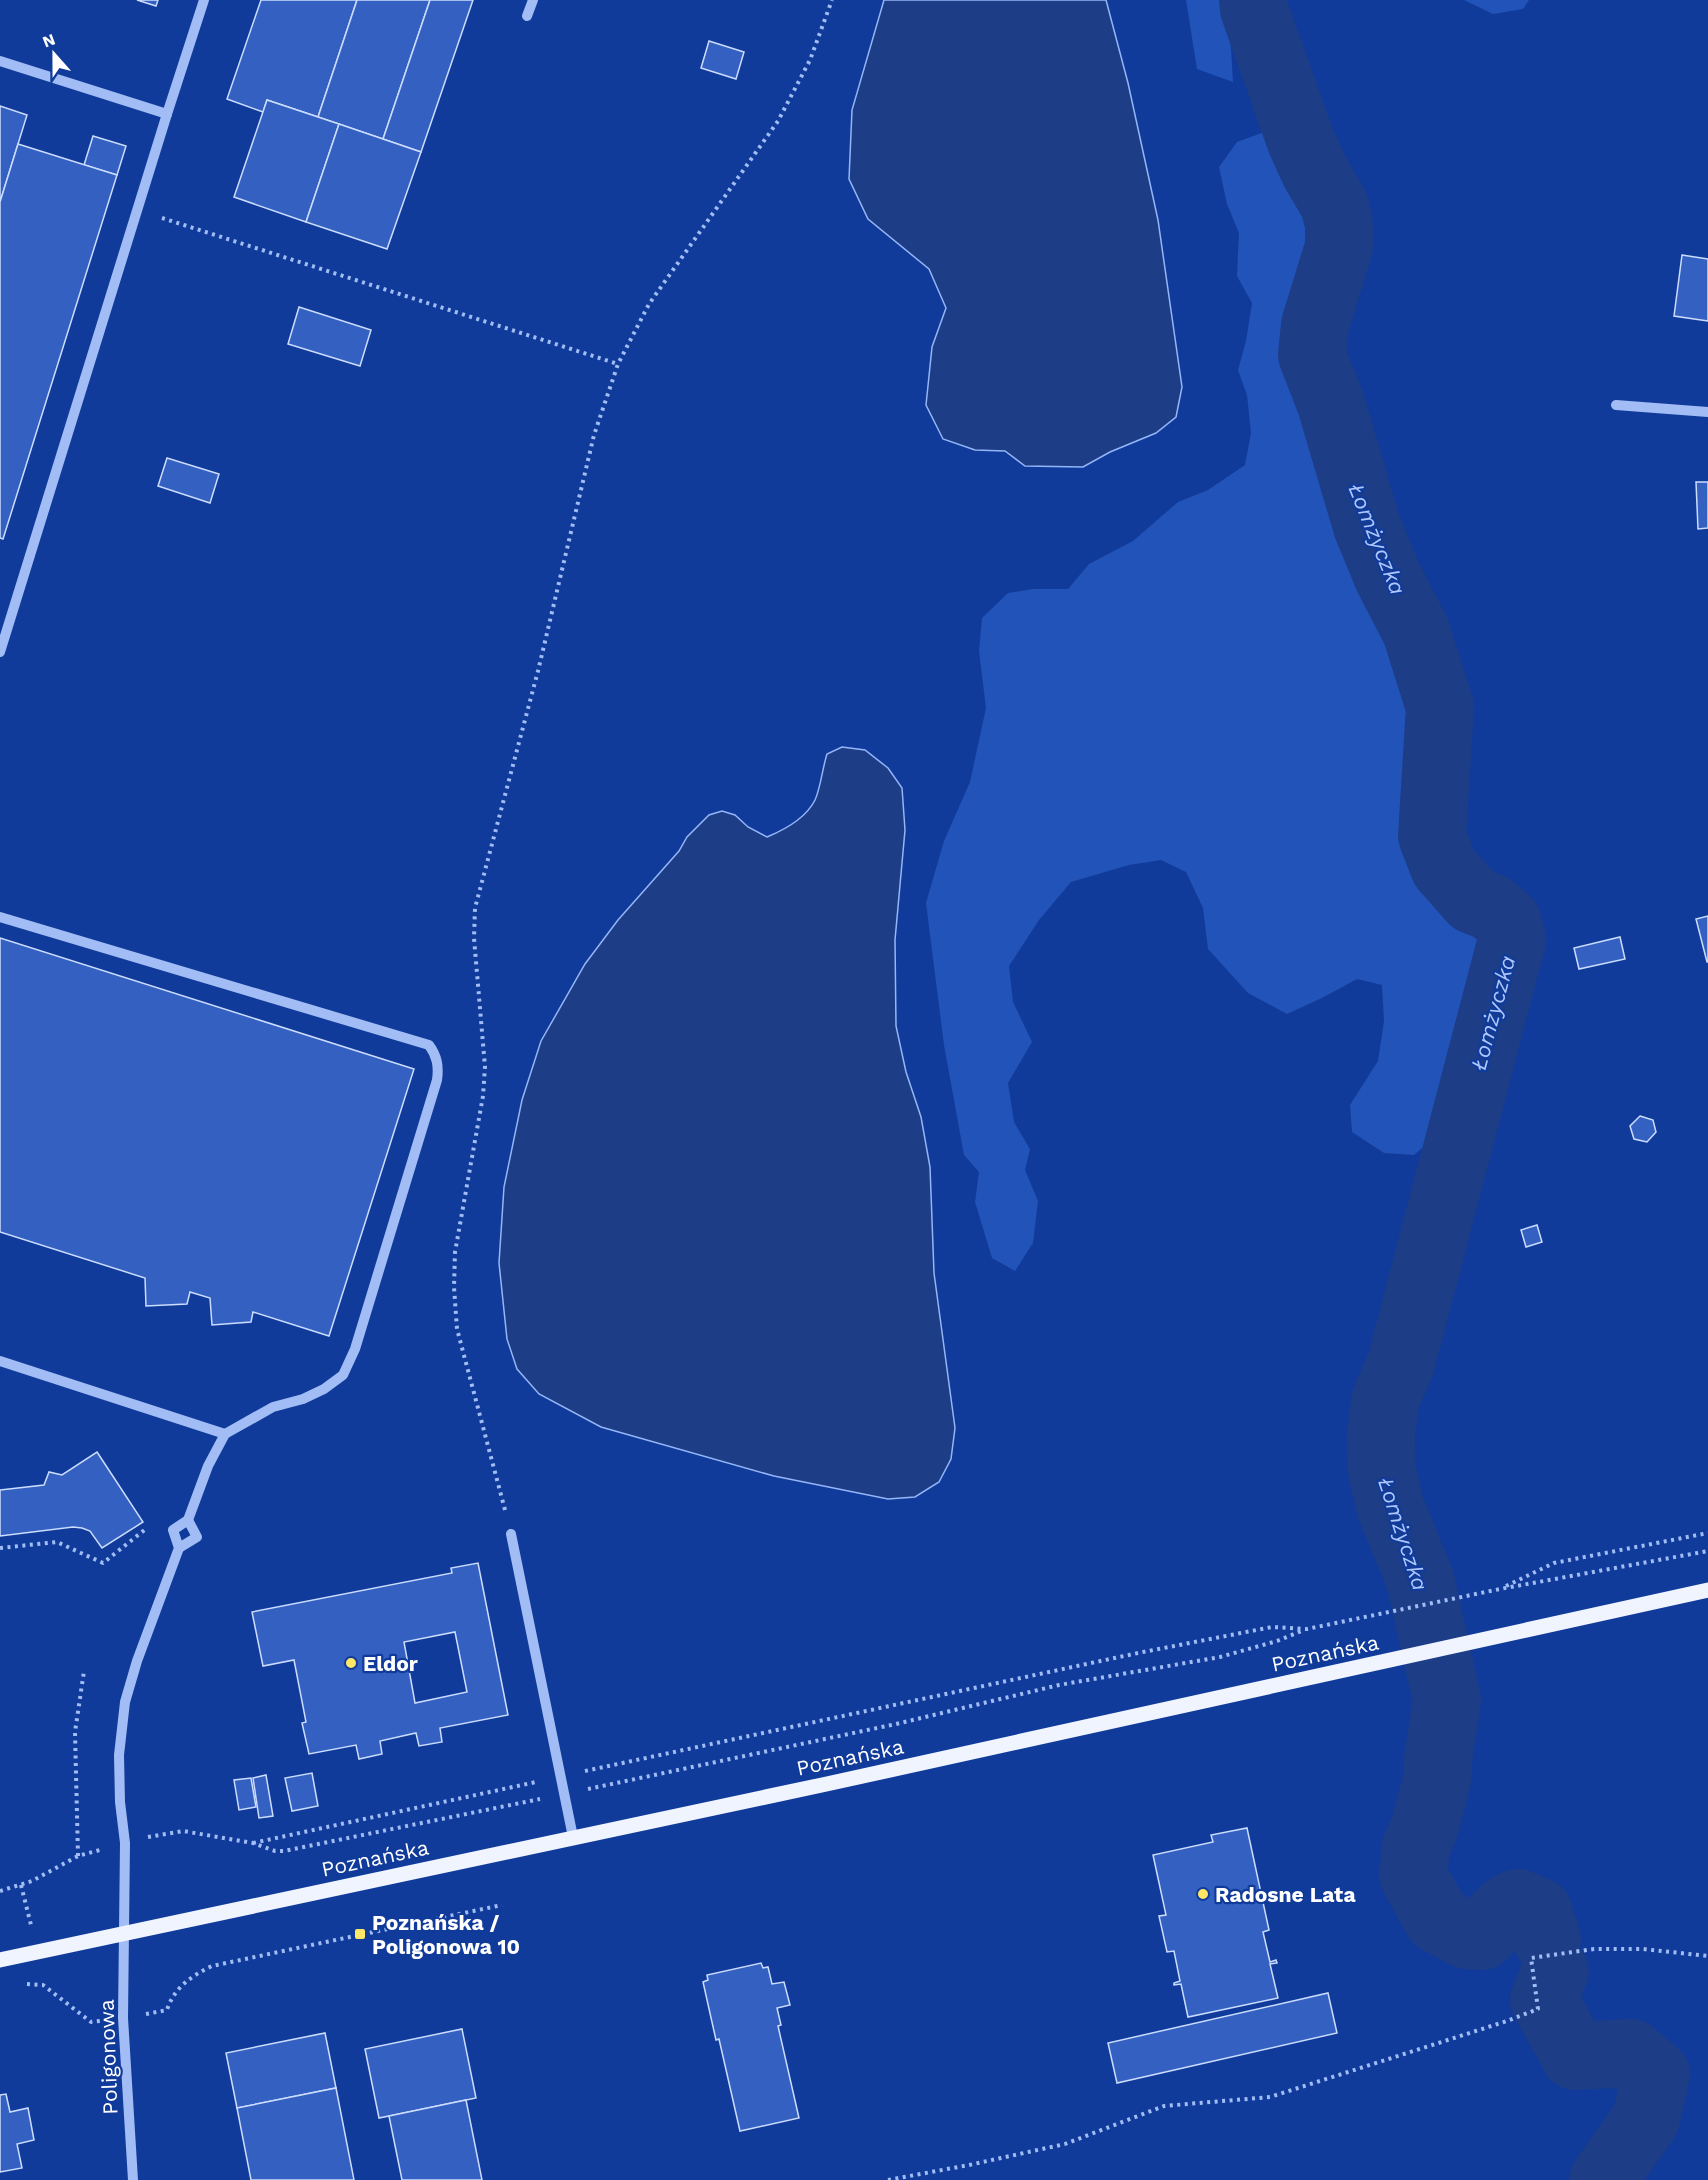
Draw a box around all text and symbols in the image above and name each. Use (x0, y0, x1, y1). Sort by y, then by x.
north arrow (24, 24, 84, 84)
text: N (40, 29, 58, 51)
water label: Łomżyczka (1343, 480, 1411, 598)
water label: Łomżyczka (1466, 953, 1520, 1073)
water label: Łomżyczka (1373, 1474, 1433, 1594)
street label: Poznańska (1269, 1629, 1381, 1677)
place label: Eldor (363, 1651, 418, 1676)
marker: Eldor (344, 1656, 358, 1670)
street label: Poznańska (794, 1733, 906, 1781)
street label: Poznańska (319, 1834, 431, 1882)
place label: Radosne Lata (1215, 1882, 1356, 1907)
marker: Radosne Lata (1196, 1887, 1210, 1901)
place label: Poznańska / Poligonowa 10 (372, 1910, 520, 1959)
marker: Poznańska / Poligonowa 10 (353, 1927, 367, 1941)
street label: Poligonowa (93, 1999, 123, 2115)

